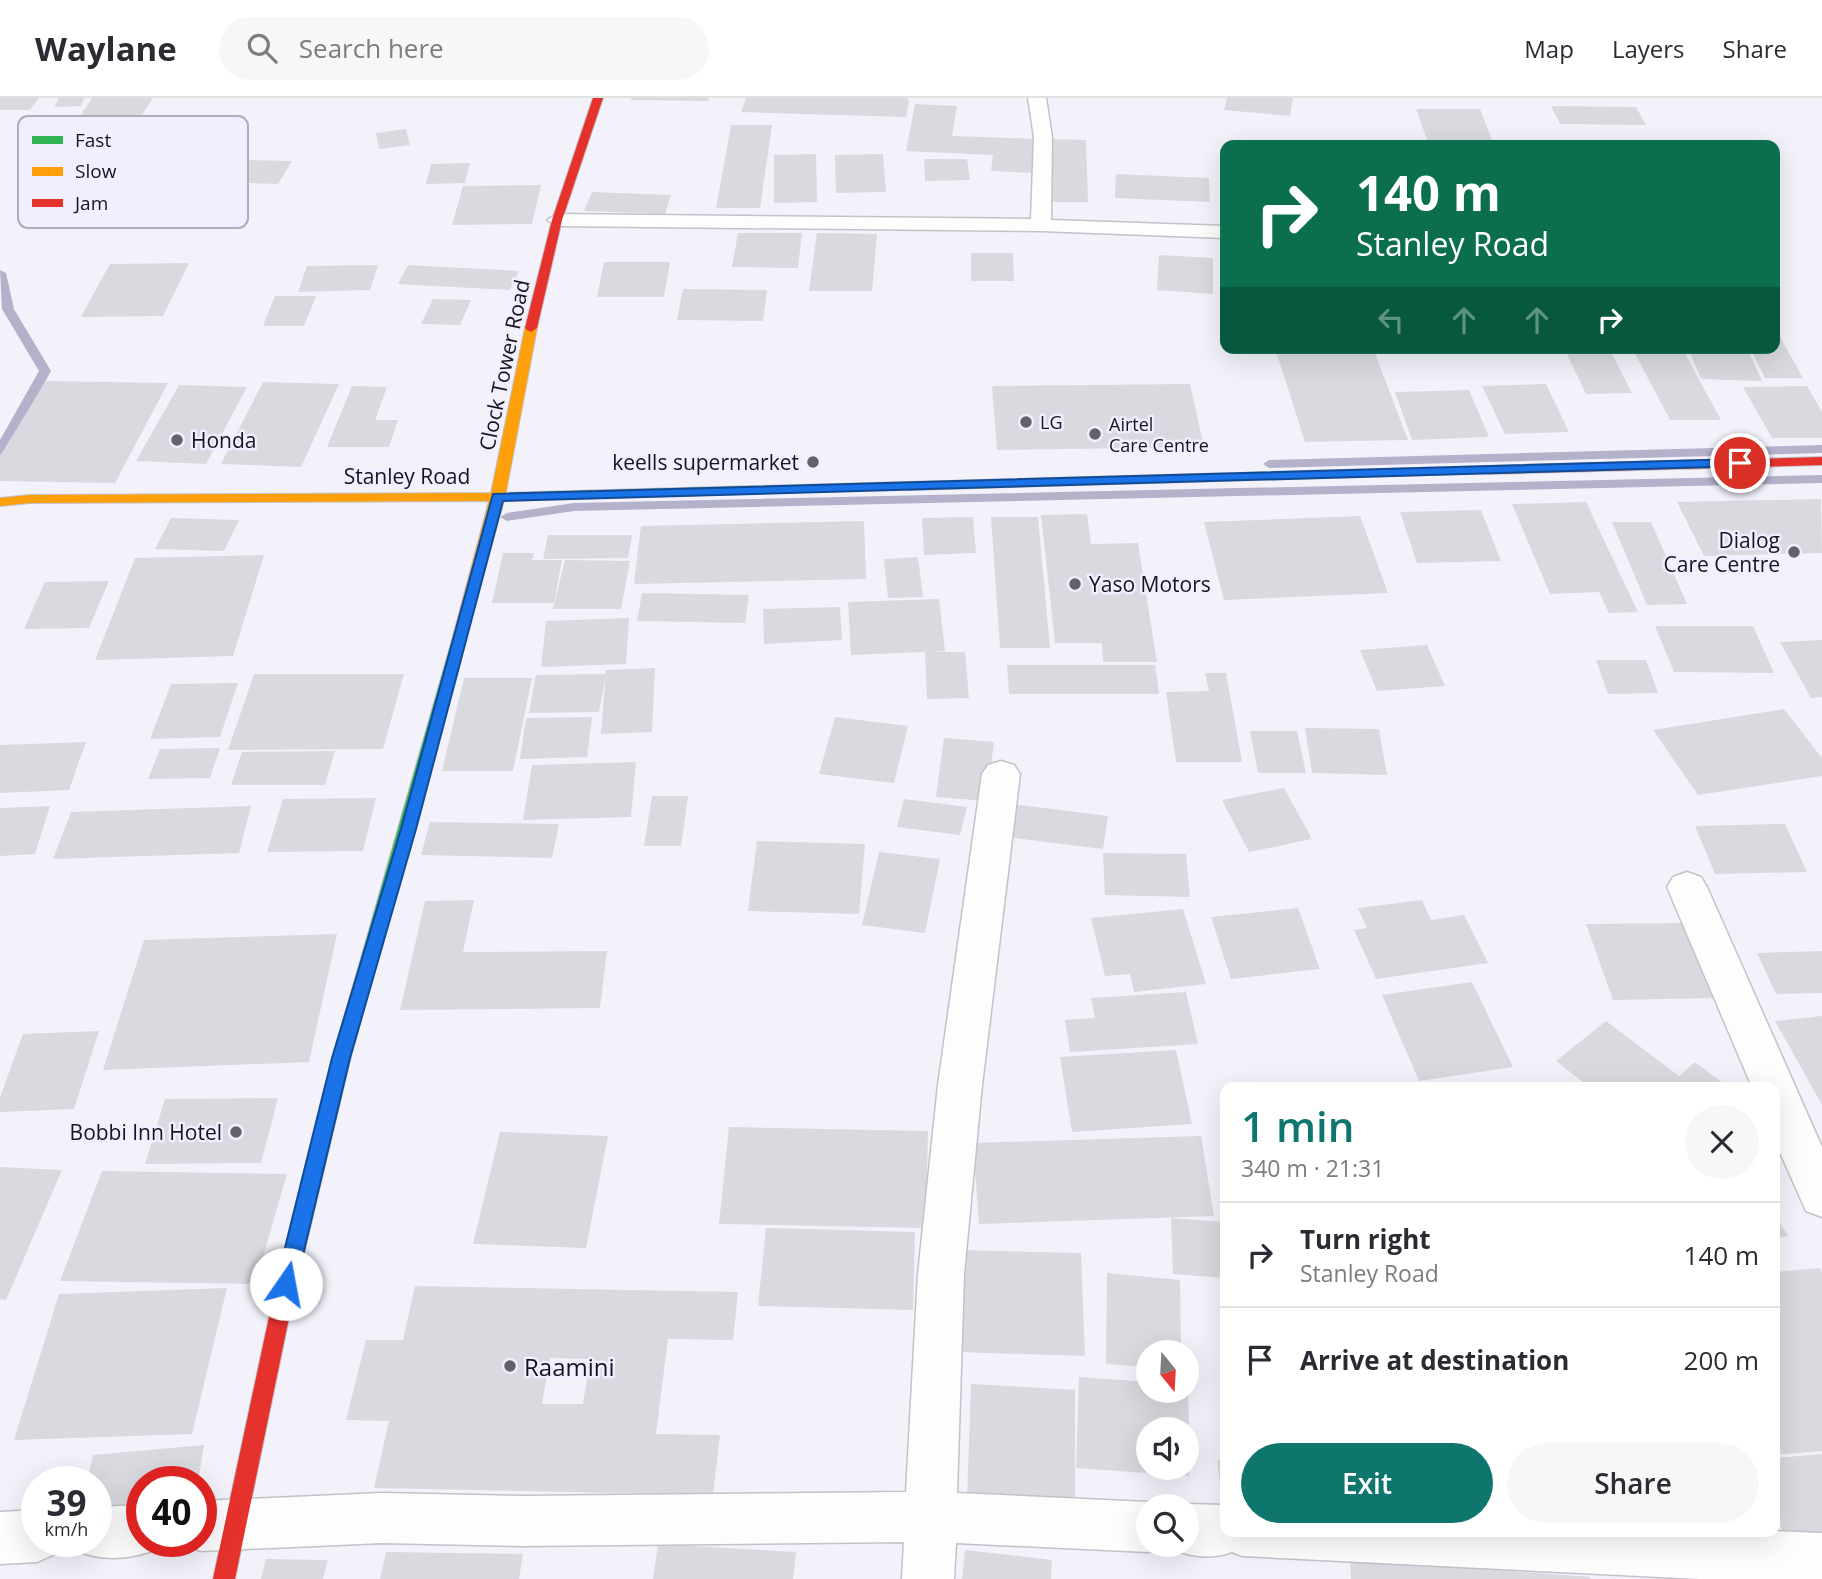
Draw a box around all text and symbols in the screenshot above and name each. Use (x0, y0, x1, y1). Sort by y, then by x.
search box (219, 17, 709, 80)
text: Waylane (35, 26, 177, 71)
icon: search (243, 29, 281, 67)
text: Search here (299, 30, 444, 66)
text: Map (1524, 32, 1574, 65)
text: Layers (1612, 32, 1685, 65)
text: Share (1723, 32, 1787, 65)
legend (18, 116, 248, 228)
text: Fast (75, 127, 111, 153)
text: Slow (75, 158, 117, 184)
text: 140 m (1356, 159, 1501, 225)
icon: right (1241, 168, 1332, 259)
text: Jam (73, 190, 108, 216)
text: Stanley Road (1356, 222, 1549, 265)
street label: Clock Tower Road (472, 277, 536, 453)
icon: left (1372, 301, 1410, 339)
icon: ahead (1445, 301, 1483, 339)
icon: ahead (1518, 301, 1556, 339)
icon: right (1591, 301, 1629, 339)
place label: LG (1040, 410, 1062, 434)
place label: Airtel Care Centre (1109, 412, 1209, 457)
marker: LG (1018, 414, 1034, 430)
place label: Honda (191, 426, 257, 454)
marker: Airtel Care Centre (1087, 426, 1103, 442)
marker: Honda (169, 432, 185, 448)
pin (1710, 433, 1770, 493)
icon: arrive (1721, 444, 1759, 482)
place label: keells supermarket (612, 448, 799, 476)
marker: keells supermarket (805, 454, 821, 470)
street label: Stanley Road (344, 462, 470, 490)
place label: Dialog Care Centre (1664, 526, 1780, 578)
marker: Dialog Care Centre (1786, 544, 1802, 560)
place label: Yaso Motors (1089, 570, 1211, 598)
marker: Yaso Motors (1067, 576, 1083, 592)
text: 1 min (1241, 1097, 1354, 1154)
button: close (1685, 1105, 1759, 1179)
place label: Bobbi Inn Hotel (70, 1118, 222, 1146)
marker: Bobbi Inn Hotel (228, 1124, 244, 1140)
text: 340 m · 21:31 (1241, 1152, 1384, 1184)
text: Turn right (1300, 1221, 1431, 1257)
icon: right (1241, 1236, 1279, 1274)
text: 140 m (1684, 1237, 1759, 1273)
position arrow (249, 1247, 323, 1321)
text: Stanley Road (1300, 1257, 1439, 1289)
north arrow (1136, 1340, 1199, 1404)
map controls (1136, 1340, 1199, 1557)
icon: arrive (1241, 1341, 1279, 1379)
text: Arrive at destination (1300, 1342, 1569, 1378)
text: 200 m (1684, 1342, 1759, 1378)
place label: Raamini (524, 1350, 615, 1383)
marker: Raamini (502, 1358, 518, 1374)
button: sound (1136, 1417, 1199, 1480)
button: Exit (1241, 1443, 1493, 1523)
button: Share (1507, 1443, 1759, 1523)
speed limit sign: 40 (126, 1466, 217, 1557)
text: 39 (46, 1479, 87, 1526)
button: search (1136, 1494, 1199, 1557)
text: km/h (45, 1517, 88, 1541)

